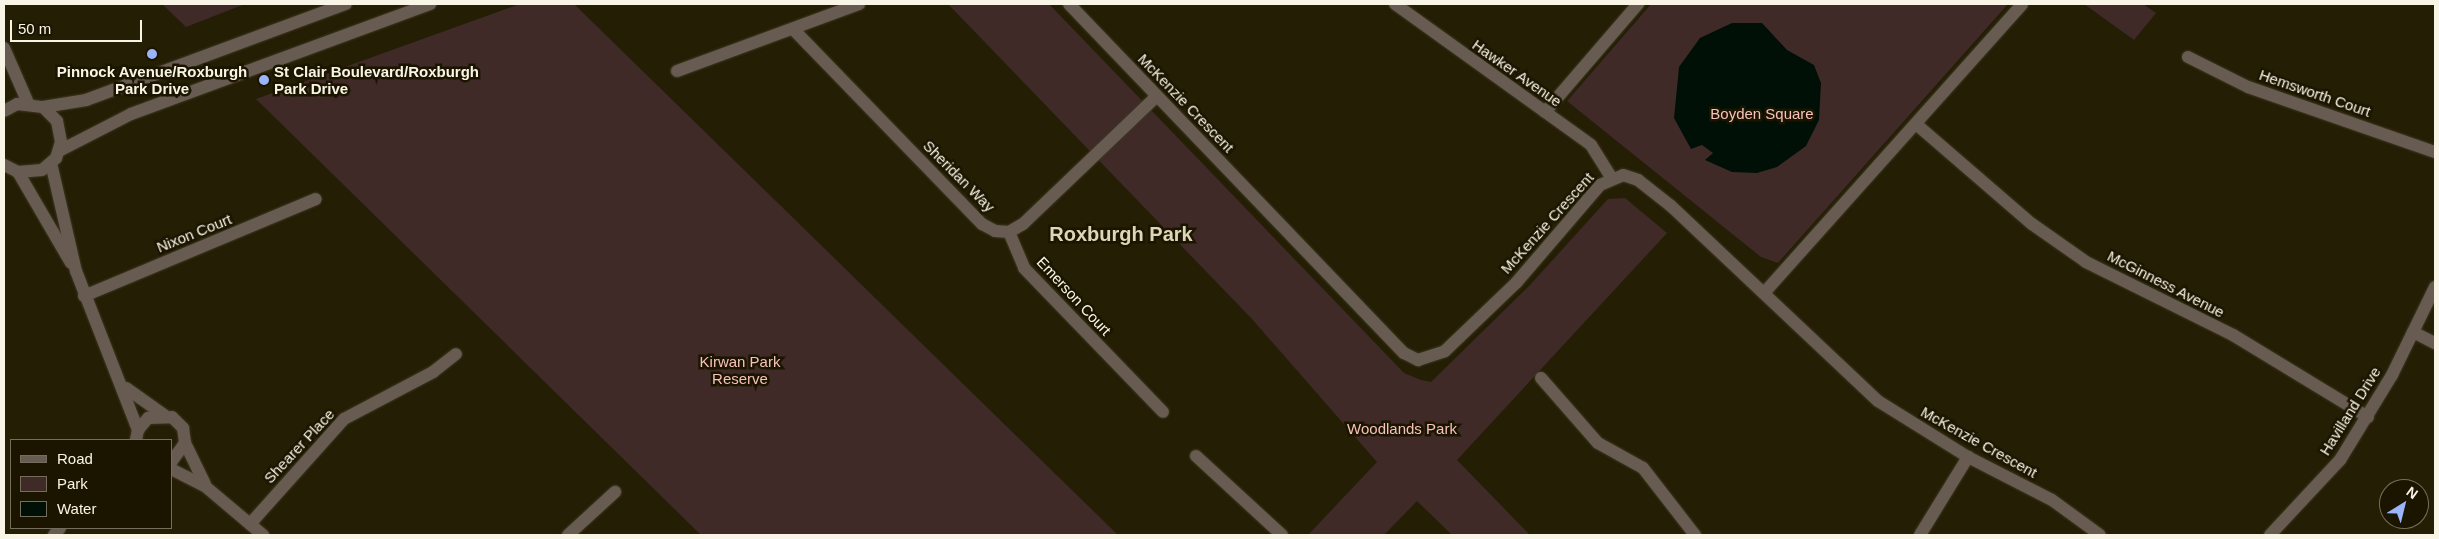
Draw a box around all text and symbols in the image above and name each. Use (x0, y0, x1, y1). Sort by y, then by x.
scale bar (12, 10, 145, 42)
text: 50 m (18, 20, 51, 37)
street label: Hawker Avenue (1469, 35, 1565, 111)
marker: Pinnock Avenue/Roxburgh Park Drive (146, 48, 158, 60)
street label: McKenzie Crescent (1134, 50, 1238, 156)
place label: Pinnock Avenue/Roxburgh Park Drive (56, 62, 248, 97)
place label: St Clair Boulevard/Roxburgh Park Drive (274, 62, 479, 97)
street label: Hemsworth Court (2257, 65, 2373, 121)
marker: St Clair Boulevard/Roxburgh Park Drive (258, 74, 270, 86)
park label: Boyden Square (1710, 105, 1814, 123)
street label: Sheridan Way (920, 137, 998, 215)
street label: McKenzie Crescent (1497, 169, 1597, 277)
street label: Nixon Court (154, 210, 234, 256)
district label: Roxburgh Park (1049, 222, 1193, 246)
street label: McGinness Avenue (2104, 247, 2228, 321)
street label: Emerson Court (1033, 253, 1115, 339)
park label: Kirwan Park Reserve (700, 352, 780, 387)
street label: Havilland Drive (2316, 363, 2384, 459)
street label: McKenzie Crescent (1918, 403, 2040, 481)
street label: Shearer Place (260, 405, 338, 487)
park label: Woodlands Park (1347, 420, 1457, 438)
legend (10, 439, 172, 529)
text: Road (57, 450, 93, 467)
text: Park (57, 475, 88, 492)
north arrow (2379, 479, 2429, 529)
text: N (2403, 483, 2421, 502)
text: Water (57, 500, 96, 517)

